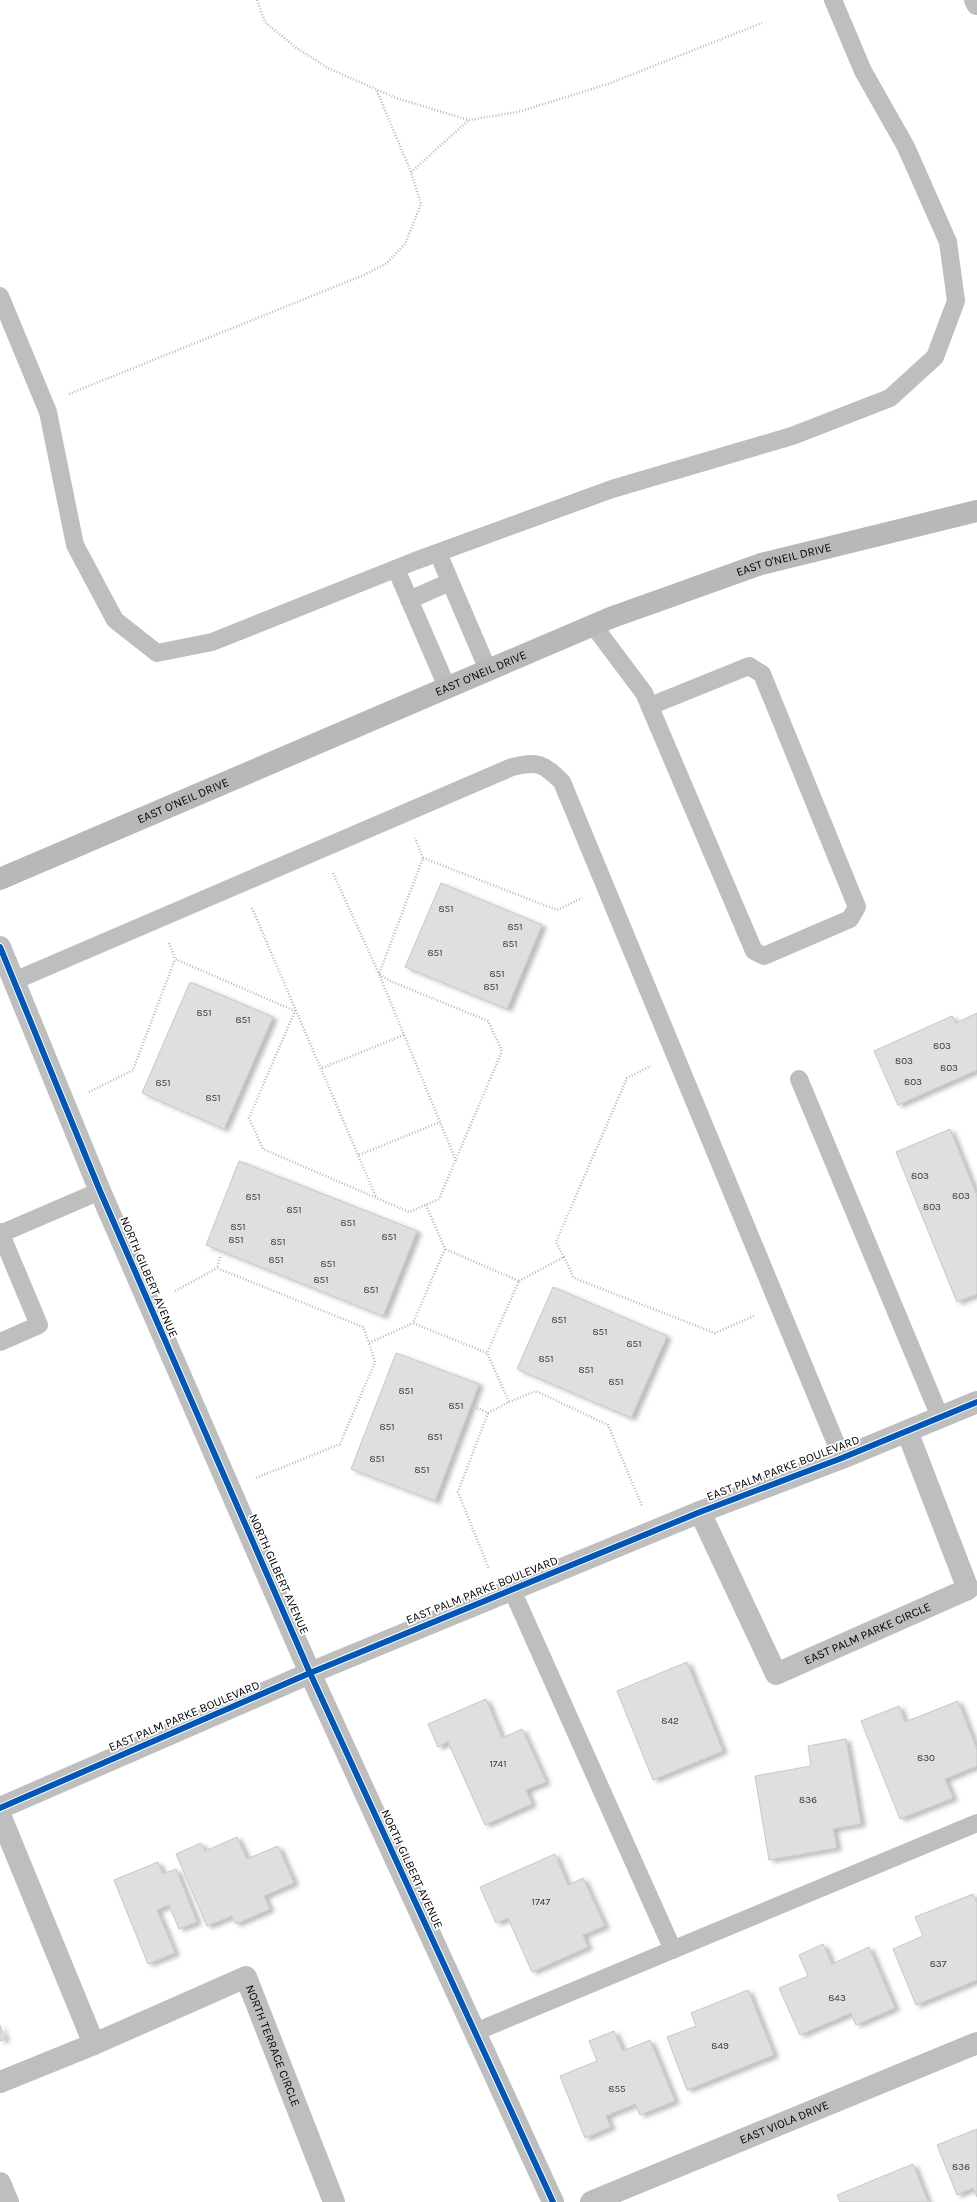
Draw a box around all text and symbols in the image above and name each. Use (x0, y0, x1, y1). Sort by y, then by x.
street label: EAST O'NEIL DRIVE (734, 540, 833, 579)
street label: EAST O'NEIL DRIVE (433, 648, 529, 699)
street label: EAST O'NEIL DRIVE (135, 775, 231, 826)
house number: 851 (438, 903, 454, 915)
house number: 851 (507, 921, 523, 933)
house number: 851 (502, 938, 518, 950)
house number: 851 (427, 947, 443, 959)
house number: 851 (489, 968, 505, 980)
house number: 851 (483, 981, 499, 993)
house number: 851 (196, 1007, 212, 1019)
house number: 851 (235, 1014, 251, 1026)
house number: 803 (933, 1040, 951, 1052)
house number: 803 (895, 1055, 913, 1067)
house number: 803 (940, 1062, 958, 1074)
house number: 803 (904, 1076, 922, 1088)
house number: 851 (155, 1077, 171, 1089)
house number: 851 (205, 1092, 221, 1104)
house number: 803 (911, 1170, 929, 1182)
house number: 803 (952, 1190, 970, 1202)
house number: 851 (245, 1191, 261, 1203)
house number: 803 (923, 1201, 941, 1213)
house number: 851 (286, 1204, 302, 1216)
street label: NORTH GILBERT AVENUE (117, 1214, 181, 1340)
house number: 851 (340, 1217, 356, 1229)
house number: 851 (230, 1221, 246, 1233)
house number: 851 (381, 1231, 397, 1243)
house number: 851 (228, 1234, 244, 1246)
house number: 851 (270, 1236, 286, 1248)
house number: 851 (268, 1254, 284, 1266)
house number: 851 (320, 1258, 336, 1270)
house number: 851 (313, 1274, 329, 1286)
house number: 851 (363, 1284, 379, 1296)
house number: 851 (551, 1314, 567, 1326)
house number: 851 (592, 1326, 608, 1338)
house number: 851 (626, 1338, 642, 1350)
house number: 851 (538, 1353, 554, 1365)
house number: 851 (578, 1364, 594, 1376)
house number: 851 (608, 1376, 624, 1388)
house number: 851 (398, 1385, 414, 1397)
house number: 851 (448, 1400, 464, 1412)
house number: 851 (379, 1421, 395, 1433)
house number: 851 (427, 1431, 443, 1443)
street label: EAST PALM PARKE BOULEVARD (705, 1432, 862, 1504)
house number: 851 (369, 1453, 385, 1465)
house number: 851 (414, 1464, 430, 1476)
street label: NORTH GILBERT AVENUE (246, 1512, 312, 1636)
street label: EAST PALM PARKE BOULEVARD (404, 1553, 560, 1627)
street label: EAST PALM PARKE CIRCLE (802, 1599, 933, 1668)
street label: EAST PALM PARKE BOULEVARD (106, 1678, 262, 1754)
house number: 842 (661, 1715, 679, 1727)
house number: 830 (917, 1752, 935, 1764)
house number: 1741 (490, 1758, 506, 1770)
house number: 836 (799, 1794, 817, 1806)
street label: NORTH GILBERT AVENUE (378, 1807, 446, 1931)
house number: 1747 (532, 1896, 550, 1908)
house number: 837 (930, 1958, 947, 1970)
street label: NORTH TERRACE CIRCLE (243, 1983, 303, 2108)
house number: 843 (828, 1992, 846, 2004)
house number: 849 (711, 2040, 729, 2052)
house number: 855 (608, 2083, 626, 2095)
street label: EAST VIOLA DRIVE (738, 2098, 831, 2147)
house number: 836 (952, 2161, 970, 2173)

